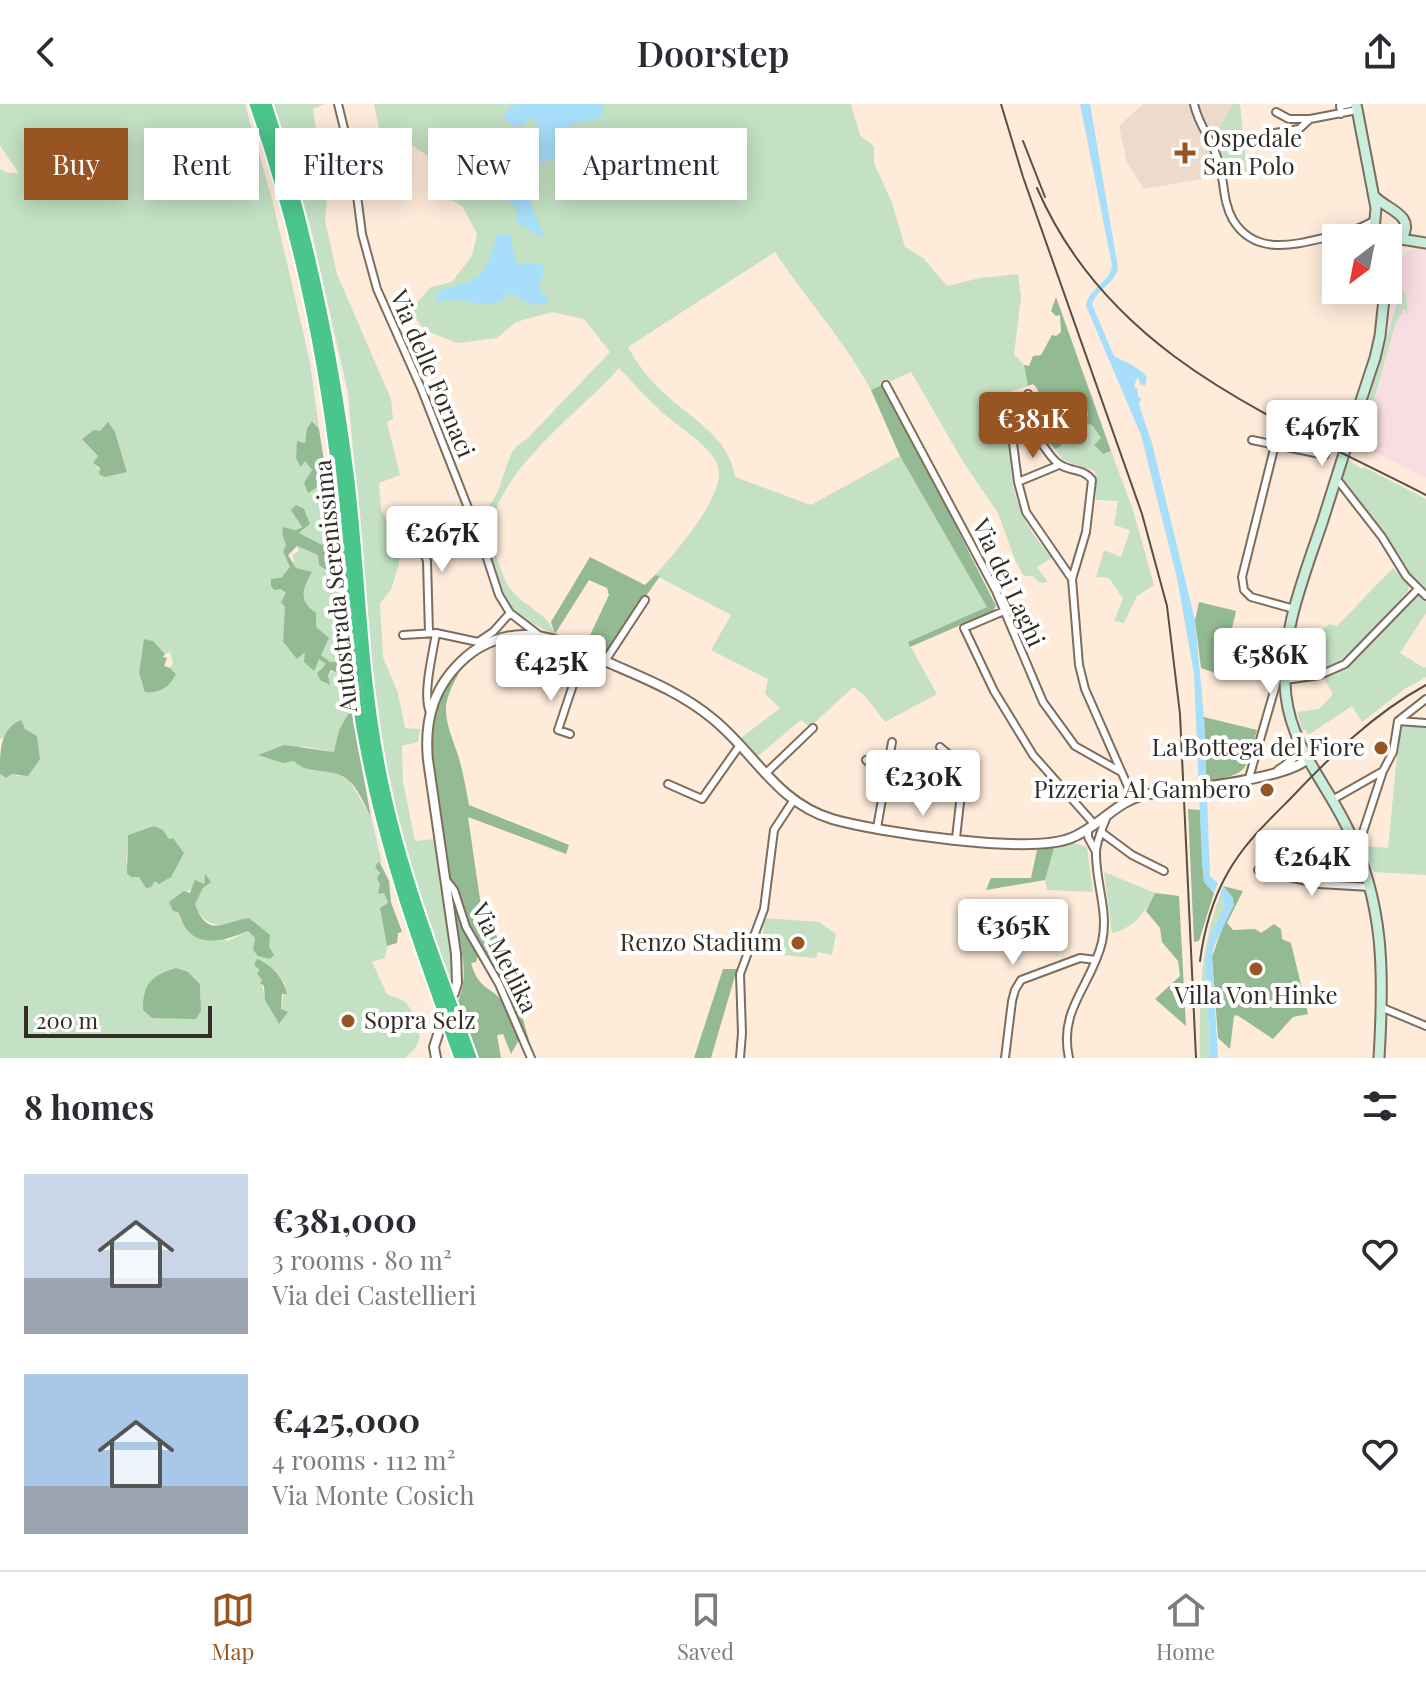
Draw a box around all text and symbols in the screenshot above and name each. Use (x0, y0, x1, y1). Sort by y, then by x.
text: Doorstep (637, 28, 789, 76)
icon: back (24, 30, 68, 74)
icon: share (1358, 30, 1402, 74)
place label: Ospedale San Polo (1203, 121, 1302, 181)
chip: Buy (24, 128, 128, 200)
chip: Rent (144, 128, 259, 200)
chip: Filters (275, 128, 412, 200)
chip: New (428, 128, 539, 200)
chip: Apartment (555, 128, 747, 200)
marker: Ospedale San Polo (1174, 142, 1196, 164)
north arrow (1322, 224, 1402, 304)
map controls (1322, 224, 1402, 304)
street label: Via delle Fornaci (384, 284, 483, 462)
pin: €381K (977, 392, 1089, 460)
text: €381K (997, 400, 1069, 435)
pin: €467K (1266, 400, 1378, 468)
text: €467K (1284, 408, 1360, 443)
street label: Autostrada Serenissima (305, 458, 363, 715)
pin: €267K (386, 506, 498, 574)
street label: Via dei Laghi (966, 512, 1053, 652)
text: €267K (404, 514, 480, 549)
pin: €586K (1214, 628, 1326, 696)
pin: €425K (495, 635, 607, 703)
text: €586K (1232, 636, 1308, 671)
text: €425K (514, 643, 588, 678)
place label: La Bottega del Fiore (1152, 730, 1365, 762)
marker: La Bottega del Fiore (1372, 739, 1390, 757)
pin: €230K (867, 750, 979, 818)
text: €230K (884, 758, 962, 793)
place label: Pizzeria Al Gambero (1033, 772, 1251, 804)
marker: Pizzeria Al Gambero (1258, 781, 1276, 799)
pin: €264K (1256, 830, 1368, 898)
text: €264K (1273, 838, 1351, 873)
street label: Via Metlika (465, 896, 546, 1018)
pin: €365K (957, 899, 1069, 967)
text: €365K (976, 907, 1050, 942)
place label: Renzo Stadium (620, 925, 782, 957)
marker: Renzo Stadium (789, 934, 807, 952)
marker: Villa Von Hinke (1247, 960, 1265, 978)
place label: Villa Von Hinke (1173, 978, 1338, 1010)
scale bar (24, 1002, 212, 1038)
place label: Sopra Selz (364, 1003, 476, 1035)
text: 200 m (36, 1005, 98, 1035)
marker: Sopra Selz (339, 1012, 357, 1030)
text: 8 homes (24, 1083, 154, 1129)
icon: filters (1358, 1084, 1402, 1128)
text: €381,000 (272, 1196, 417, 1242)
icon: home (88, 1206, 184, 1302)
icon: heart (1358, 1232, 1402, 1276)
text: 3 rooms · 80 m² (272, 1242, 452, 1277)
text: Via dei Castellieri (272, 1277, 476, 1312)
text: €425,000 (272, 1396, 420, 1442)
icon: home (88, 1406, 184, 1502)
icon: heart (1358, 1432, 1402, 1476)
text: 4 rooms · 112 m² (272, 1442, 455, 1477)
text: Via Monte Cosich (272, 1477, 474, 1512)
tab: Map (211, 1588, 255, 1666)
tab: Saved (677, 1588, 734, 1666)
tab: Home (1156, 1588, 1215, 1666)

